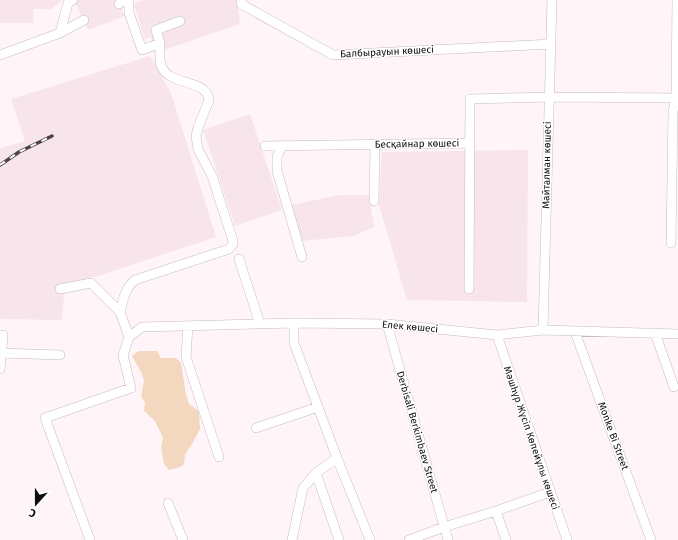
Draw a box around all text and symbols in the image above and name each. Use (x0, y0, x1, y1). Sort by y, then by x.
street label: Балбырауын көшесі (340, 43, 434, 60)
street label: Майталман көшесі (539, 121, 554, 209)
street label: Бесқайнар көшесі (375, 136, 460, 151)
street label: Елек көшесі (381, 318, 439, 335)
street label: Мәшһүр Жүсіп Көпейұлы көшесі (501, 364, 562, 512)
street label: Derbisali Berkimbaev Street (394, 370, 440, 495)
street label: Monke Bi Street (595, 400, 631, 472)
north arrow (16, 484, 56, 524)
text: С (27, 505, 38, 520)

